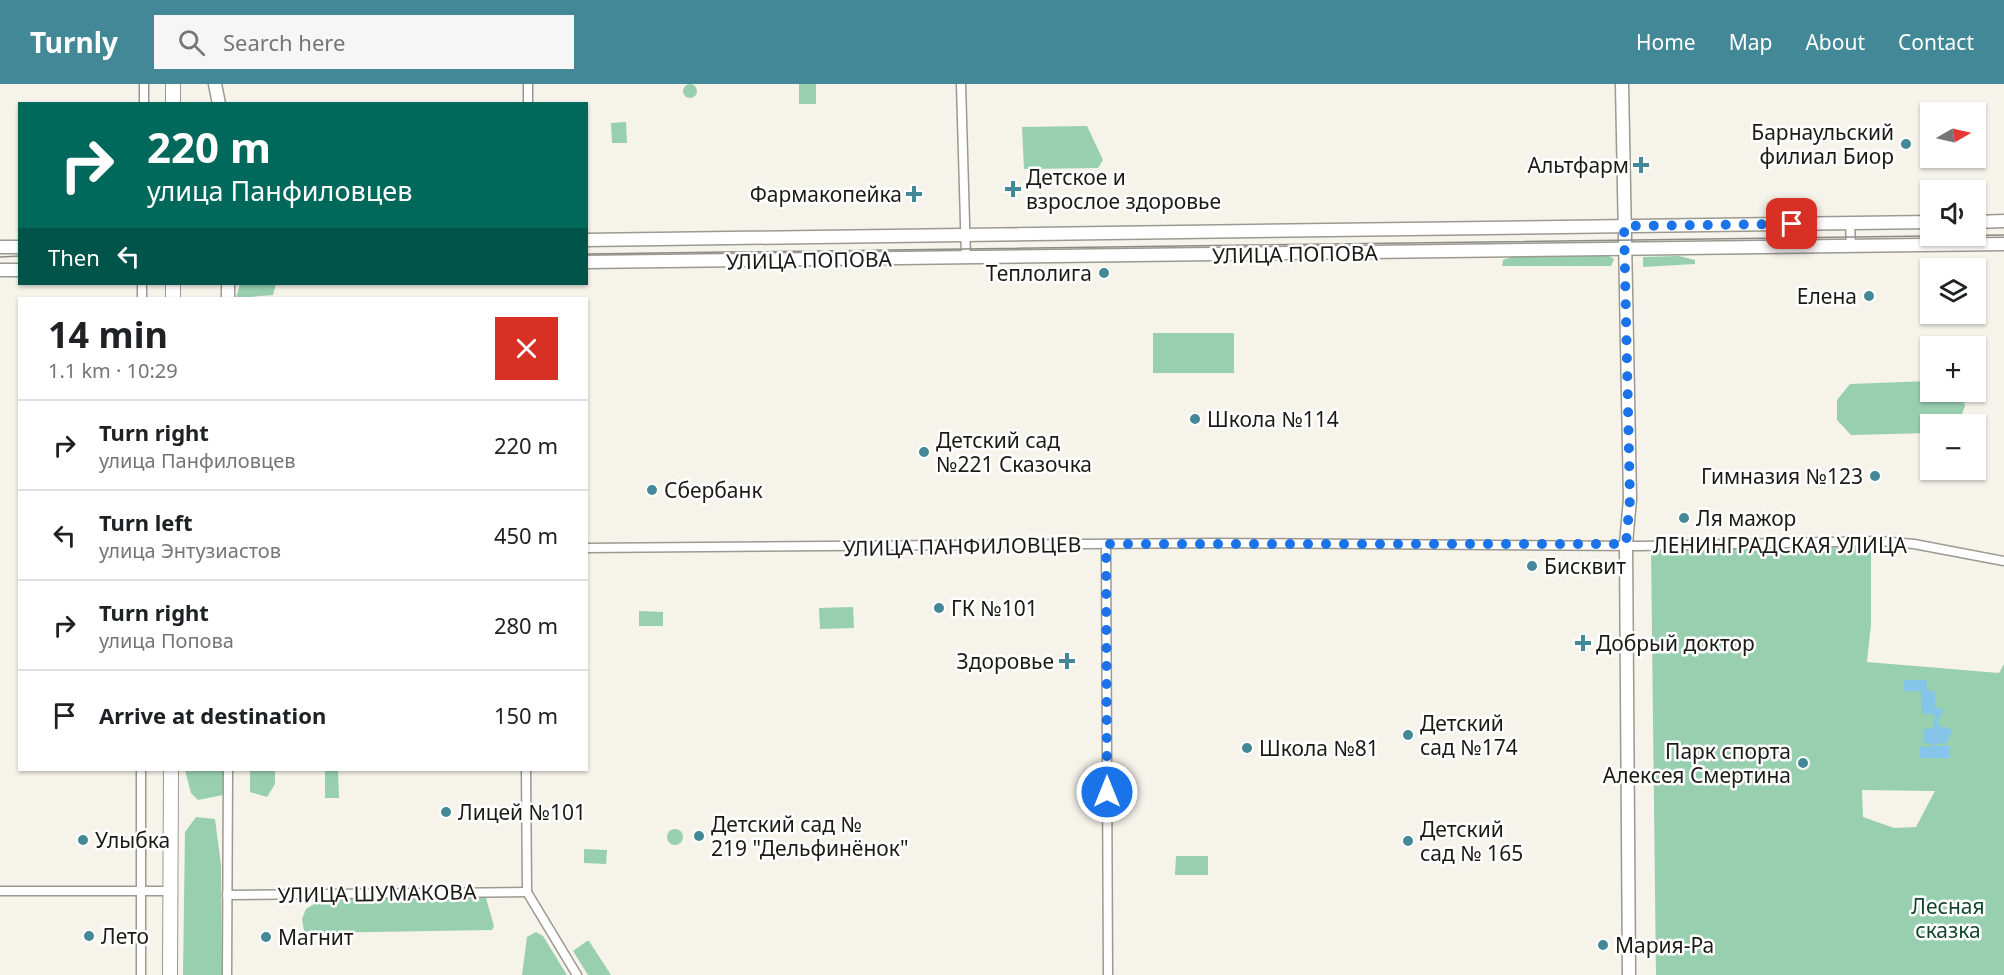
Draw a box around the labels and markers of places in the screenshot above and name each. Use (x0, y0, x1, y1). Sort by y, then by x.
place label: Барнаульский филиал Биор (1751, 118, 1894, 170)
marker: Барнаульский филиал Биор (1899, 137, 1913, 151)
place label: Альтфарм (1527, 151, 1629, 179)
marker: Альтфарм (1634, 158, 1648, 172)
place label: Детское и взрослое здоровье (1026, 163, 1221, 215)
place label: Фармакопейка (750, 180, 902, 208)
marker: Детское и взрослое здоровье (1004, 180, 1022, 198)
marker: Фармакопейка (907, 187, 921, 201)
pin (1766, 198, 1817, 249)
place label: Теплолига (986, 259, 1092, 287)
marker: Теплолига (1097, 266, 1111, 280)
place label: Елена (1797, 282, 1857, 310)
marker: Елена (1862, 289, 1876, 303)
place label: Школа №114 (1207, 405, 1339, 433)
marker: Школа №114 (1188, 412, 1202, 426)
place label: Детский сад №221 Сказочка (936, 426, 1092, 478)
marker: Детский сад №221 Сказочка (917, 445, 931, 459)
place label: Гимназия №123 (1701, 462, 1863, 490)
marker: Гимназия №123 (1868, 469, 1882, 483)
place label: Сбербанк (664, 476, 763, 504)
marker: Сбербанк (645, 483, 659, 497)
place label: Ля мажор (1696, 504, 1796, 532)
marker: Ля мажор (1677, 511, 1691, 525)
place label: Бисквит (1544, 552, 1626, 580)
marker: Бисквит (1525, 559, 1539, 573)
place label: ГК №101 (951, 594, 1038, 622)
marker: ГК №101 (932, 601, 946, 615)
place label: Добрый доктор (1596, 629, 1755, 657)
marker: Добрый доктор (1574, 634, 1592, 652)
place label: Здоровье (957, 647, 1054, 675)
marker: Здоровье (1058, 652, 1076, 670)
place label: Детский сад №174 (1420, 709, 1518, 761)
marker: Детский сад №174 (1401, 728, 1415, 742)
place label: Школа №81 (1259, 734, 1379, 762)
place label: Парк спорта Алексея Смертина (1603, 737, 1791, 789)
marker: Школа №81 (1240, 741, 1254, 755)
marker: Парк спорта Алексея Смертина (1796, 756, 1810, 770)
place label: Лицей №101 (458, 798, 586, 826)
marker: Лицей №101 (439, 805, 453, 819)
place label: Детский сад № 219 "Дельфинёнок" (711, 810, 909, 862)
place label: Детский сад № 165 (1420, 815, 1523, 867)
place label: Улыбка (95, 826, 170, 854)
marker: Детский сад № 219 "Дельфинёнок" (692, 829, 706, 843)
marker: Улыбка (76, 833, 90, 847)
marker: Детский сад № 165 (1401, 834, 1415, 848)
place label: Лето (101, 922, 149, 950)
place label: Магнит (278, 923, 354, 951)
marker: Лето (82, 929, 96, 943)
marker: Магнит (259, 930, 273, 944)
place label: Мария-Ра (1615, 931, 1714, 959)
marker: Мария-Ра (1596, 938, 1610, 952)

